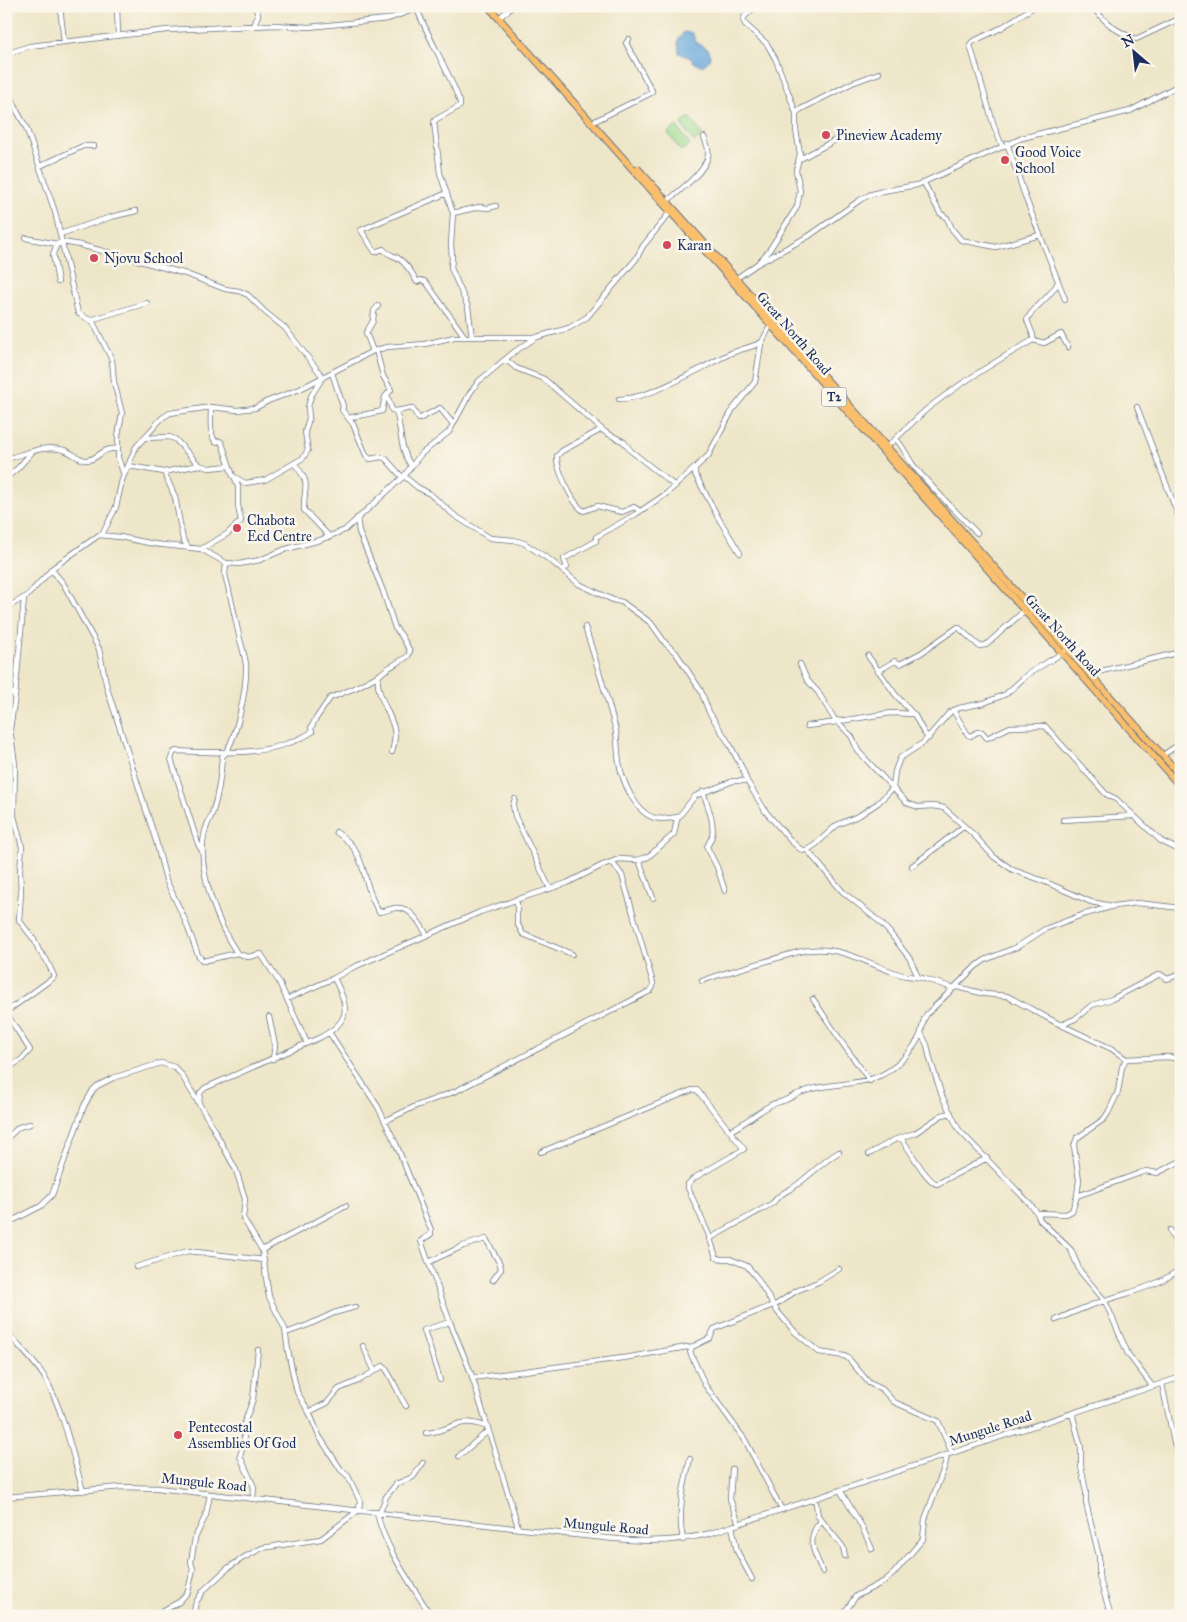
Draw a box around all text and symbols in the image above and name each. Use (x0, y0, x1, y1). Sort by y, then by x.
north arrow (1110, 28, 1160, 78)
text: N (1119, 31, 1137, 51)
place label: Pineview Academy (836, 127, 942, 144)
marker: Pineview Academy (820, 129, 832, 141)
place label: Good Voice School (1015, 144, 1081, 177)
marker: Good Voice School (999, 154, 1011, 166)
place label: Karan (677, 237, 712, 254)
marker: Karan (661, 239, 673, 251)
place label: Njovu School (104, 250, 184, 267)
marker: Njovu School (88, 252, 100, 264)
street label: Great North Road (753, 288, 834, 378)
road number: T2 (822, 388, 846, 407)
place label: Chabota Ecd Centre (247, 512, 312, 545)
marker: Chabota Ecd Centre (231, 522, 243, 534)
street label: Great North Road (1021, 591, 1104, 680)
street label: Mungule Road (947, 1407, 1034, 1450)
place label: Pentecostal Assemblies Of God (187, 1419, 296, 1452)
marker: Pentecostal Assemblies Of God (172, 1429, 184, 1441)
street label: Mungule Road (160, 1470, 248, 1495)
street label: Mungule Road (562, 1514, 649, 1539)

